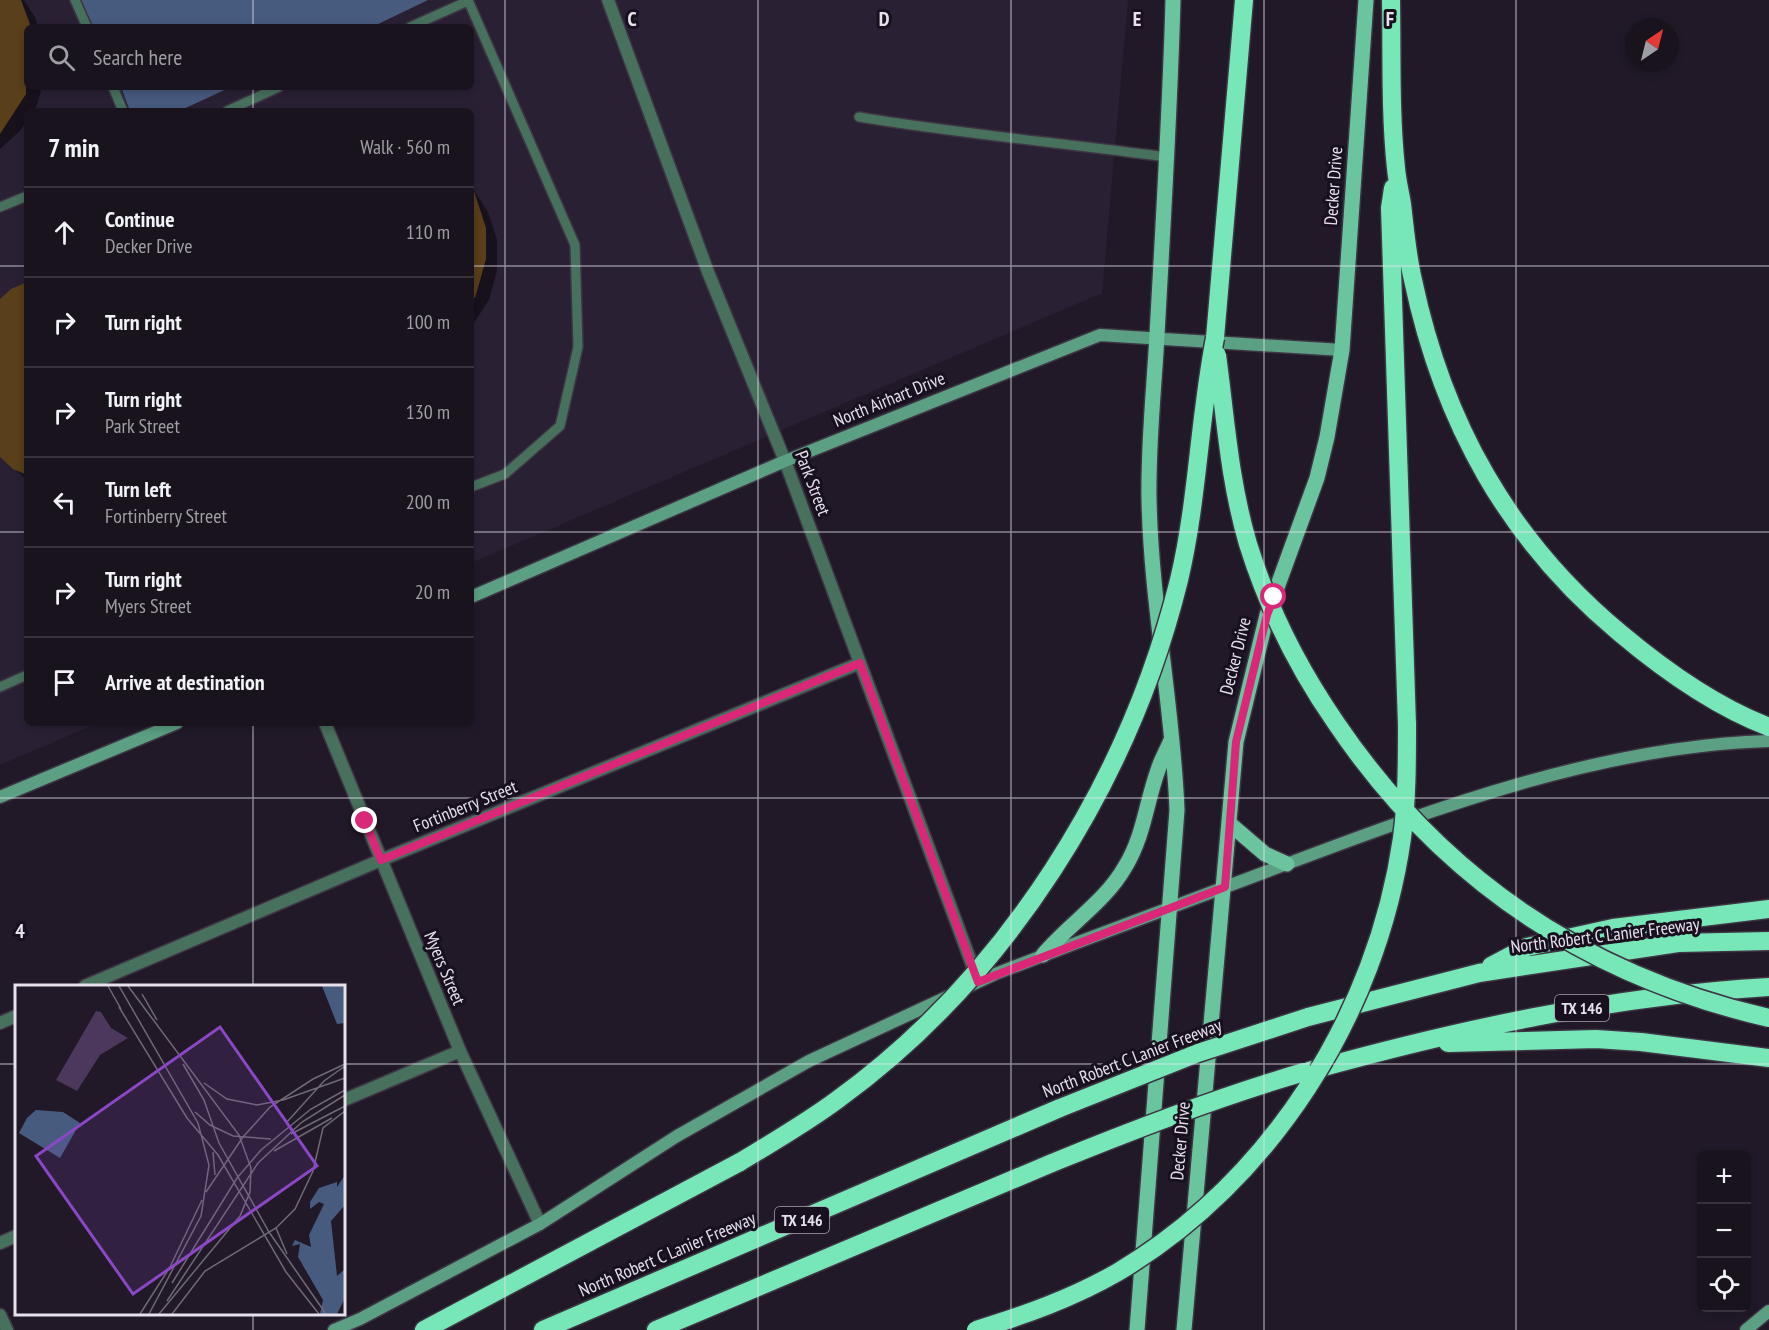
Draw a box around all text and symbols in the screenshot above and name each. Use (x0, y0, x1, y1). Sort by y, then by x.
text: C (627, 6, 637, 32)
text: D (879, 6, 890, 32)
text: E (1133, 6, 1141, 32)
text: F (1386, 6, 1394, 32)
north arrow (1625, 18, 1679, 72)
search box (24, 24, 474, 90)
icon: search (45, 41, 78, 74)
text: Search here (93, 43, 182, 71)
text: 7 min (48, 131, 99, 164)
text: Walk · 560 m (360, 134, 450, 160)
street label: Decker Drive (1319, 146, 1347, 226)
text: Continue (105, 205, 175, 233)
icon: ahead (48, 216, 81, 249)
text: 110 m (406, 219, 450, 245)
text: Decker Drive (105, 233, 193, 259)
icon: right (48, 306, 81, 339)
text: Turn right (105, 308, 182, 336)
text: 100 m (406, 309, 450, 335)
street label: North Airhart Drive (830, 366, 948, 432)
text: Turn right (105, 385, 182, 413)
icon: right (48, 396, 81, 429)
text: 130 m (406, 399, 450, 425)
text: Park Street (105, 413, 180, 439)
street label: Park Street (790, 447, 836, 519)
text: Turn left (105, 475, 171, 503)
icon: left (48, 486, 81, 519)
text: 200 m (406, 489, 450, 515)
text: Fortinberry Street (105, 503, 227, 529)
text: Turn right (105, 565, 182, 593)
icon: right (48, 576, 81, 609)
text: 20 m (415, 579, 450, 605)
route start (1260, 583, 1286, 609)
text: Myers Street (105, 593, 191, 619)
street label: Decker Drive (1214, 615, 1256, 697)
icon: arrive (48, 666, 81, 699)
text: Arrive at destination (105, 668, 265, 696)
street label: Fortinberry Street (410, 775, 520, 837)
route end (351, 807, 377, 833)
street label: North Robert C Lanier Freeway (1509, 912, 1701, 958)
text: 4 (15, 918, 25, 944)
street label: Myers Street (419, 928, 471, 1008)
inset map (15, 985, 345, 1315)
road number: TX 146 (1555, 995, 1609, 1021)
street label: North Robert C Lanier Freeway (1039, 1013, 1225, 1103)
street label: Decker Drive (1165, 1101, 1195, 1181)
map controls (1697, 1150, 1751, 1312)
button: + (1697, 1150, 1751, 1204)
button: − (1697, 1204, 1751, 1258)
street label: North Robert C Lanier Freeway (575, 1206, 759, 1302)
road number: TX 146 (775, 1207, 829, 1233)
button: locate (1697, 1258, 1751, 1312)

